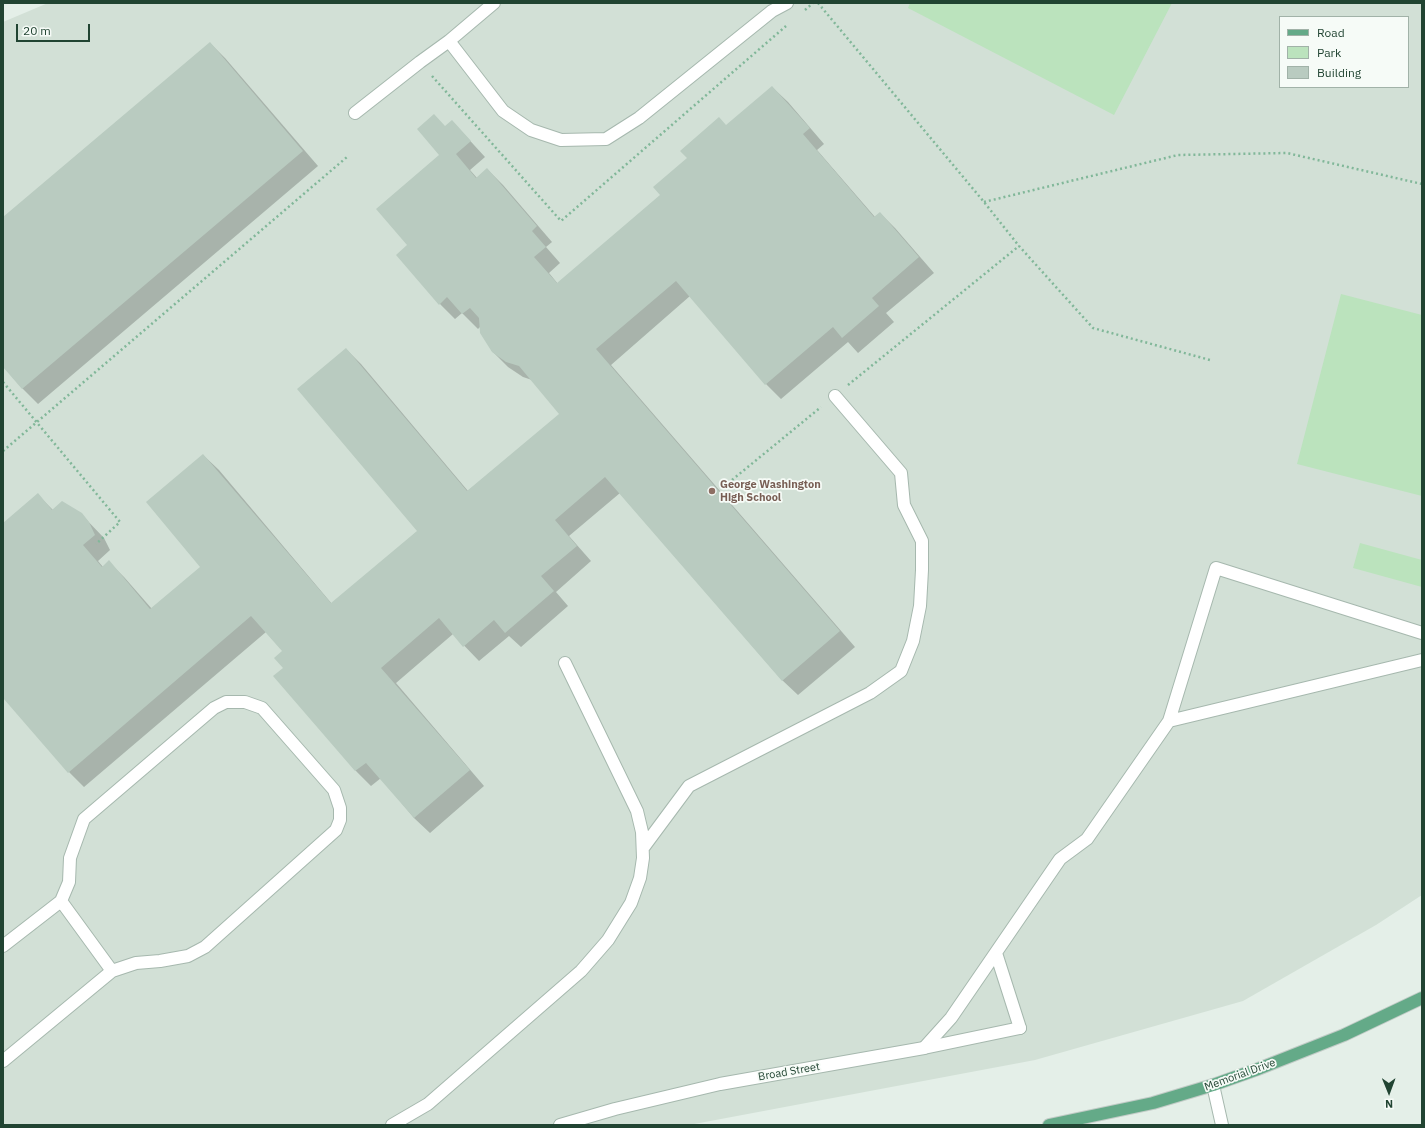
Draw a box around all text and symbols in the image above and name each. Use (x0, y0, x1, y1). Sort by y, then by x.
scale bar (18, 16, 92, 42)
legend (1279, 16, 1409, 88)
text: 20 m (23, 23, 51, 38)
text: Road (1317, 25, 1345, 40)
text: Park (1317, 45, 1341, 60)
text: Building (1317, 65, 1361, 80)
place label: George Washington High School (720, 478, 821, 504)
marker: George Washington High School (707, 486, 717, 496)
street label: Memorial Drive (1203, 1056, 1277, 1094)
street label: Broad Street (757, 1060, 821, 1084)
north arrow (1369, 1072, 1409, 1112)
text: N (1385, 1097, 1393, 1111)

